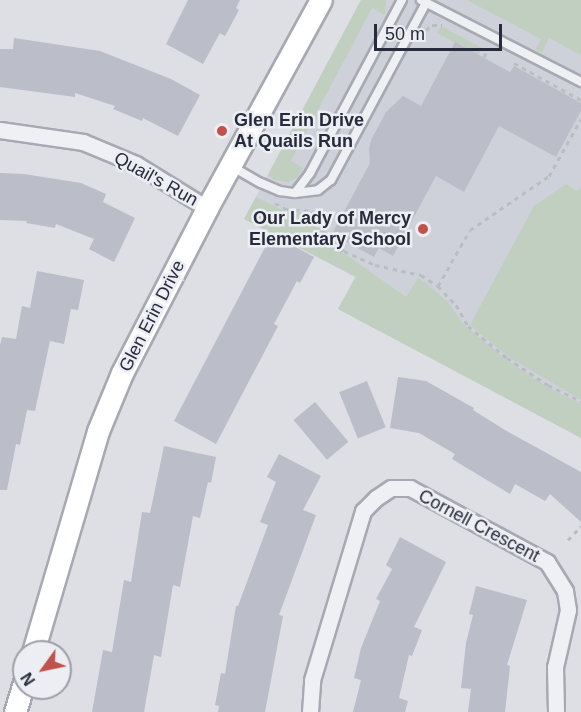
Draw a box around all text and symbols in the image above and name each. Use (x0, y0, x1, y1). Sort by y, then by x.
scale bar (377, 12, 504, 50)
text: 50 m (385, 24, 425, 44)
place label: Glen Erin Drive At Quails Run (234, 110, 364, 152)
marker: Glen Erin Drive At Quails Run (215, 124, 229, 138)
street label: Quail's Run (110, 147, 202, 211)
place label: Our Lady of Mercy Elementary School (249, 208, 411, 250)
marker: Our Lady of Mercy Elementary School (416, 222, 430, 236)
street label: Glen Erin Drive (115, 257, 189, 375)
street label: Cornell Crescent (415, 485, 543, 567)
north arrow (12, 640, 72, 700)
text: N (18, 670, 38, 688)

